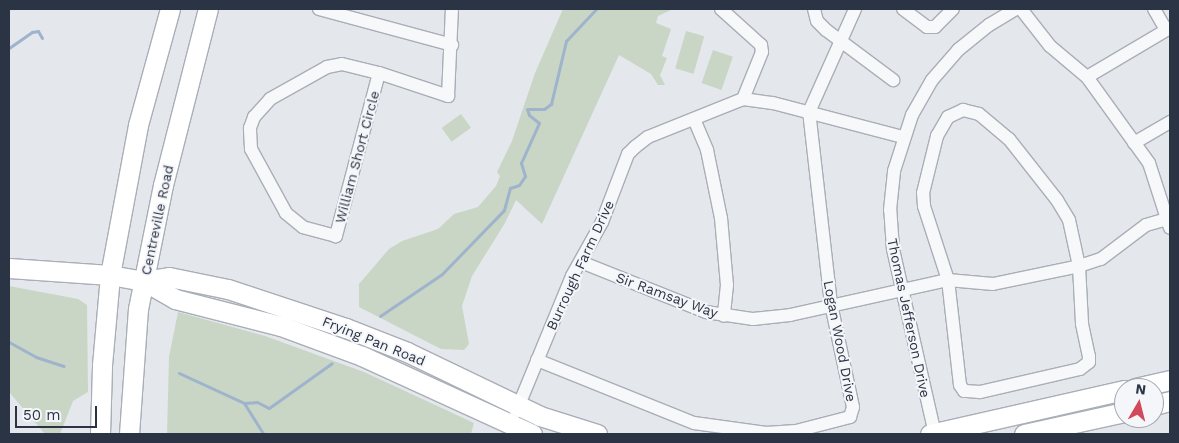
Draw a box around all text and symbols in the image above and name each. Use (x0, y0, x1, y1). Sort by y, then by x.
street label: William Short Circle (331, 89, 383, 225)
street label: Centreville Road (137, 163, 177, 277)
street label: Burrough Farm Drive (543, 197, 617, 333)
street label: Thomas Jefferson Drive (884, 237, 934, 399)
street label: Sir Ramsay Way (613, 269, 721, 321)
street label: Logan Wood Drive (820, 279, 860, 403)
street label: Frying Pan Road (320, 313, 428, 369)
north arrow (1114, 378, 1164, 428)
text: N (1135, 380, 1147, 398)
scale bar (18, 396, 100, 428)
text: 50 m (23, 406, 60, 424)

